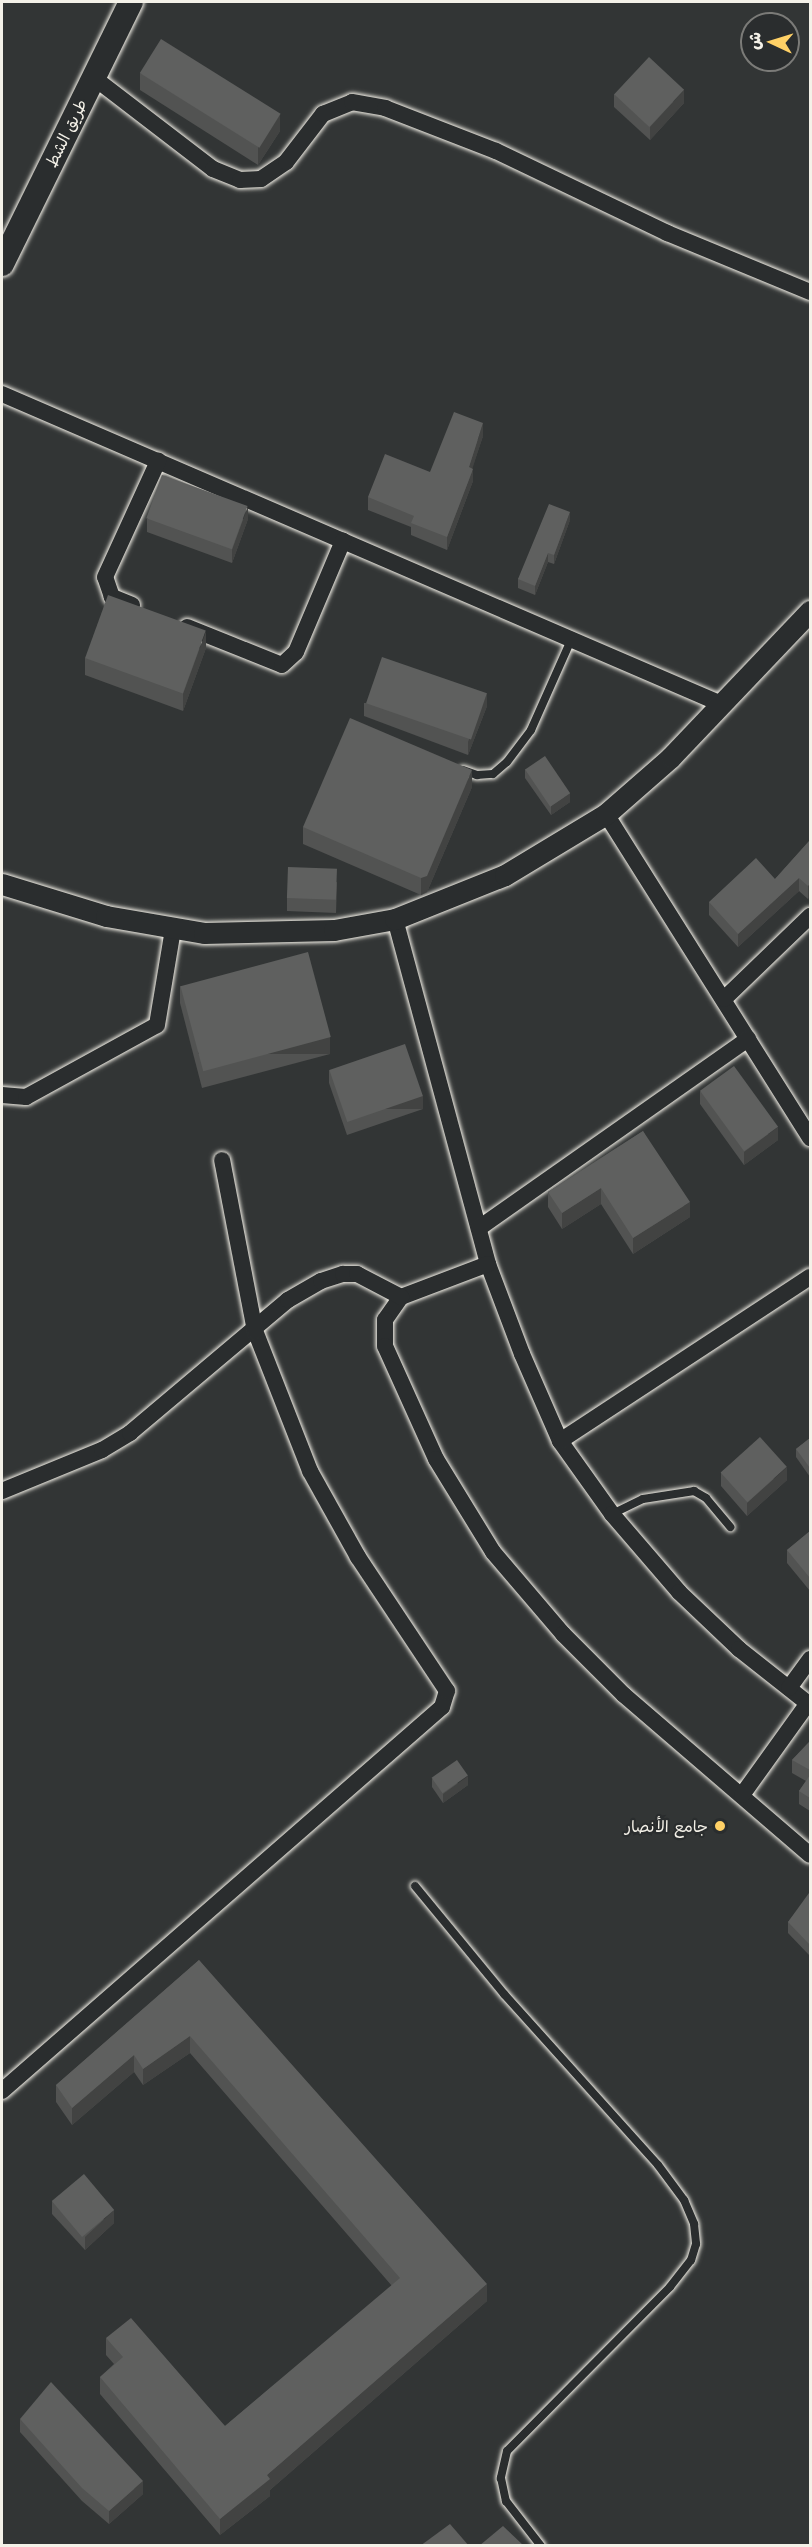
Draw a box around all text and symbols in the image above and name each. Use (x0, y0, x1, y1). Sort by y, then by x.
north arrow (740, 12, 800, 72)
text: ش (742, 31, 765, 50)
street label: طريق الشط (41, 96, 91, 170)
place label: جامع الأنصار (625, 1816, 708, 1836)
marker: جامع الأنصار (713, 1819, 727, 1833)

